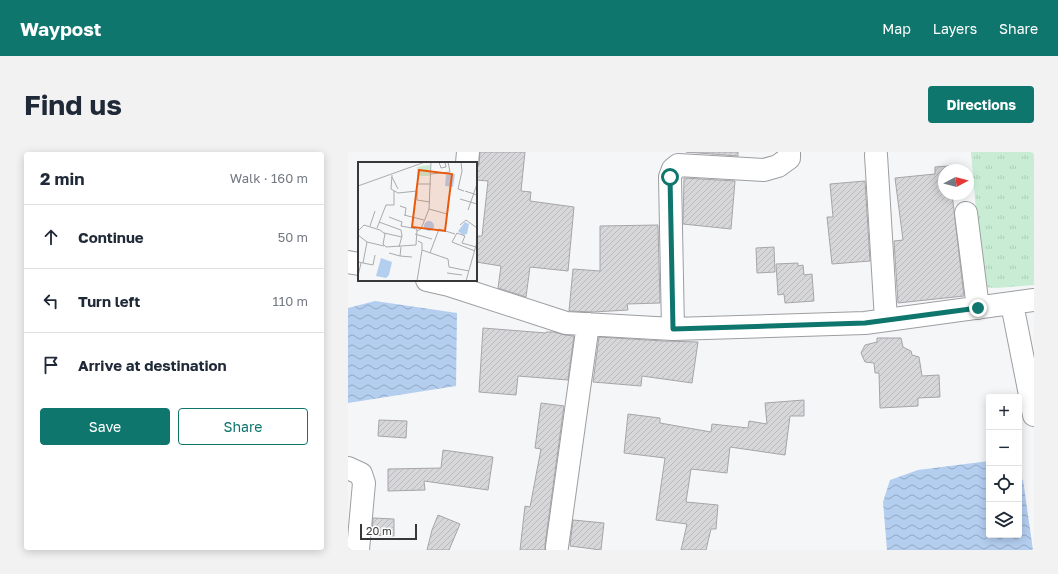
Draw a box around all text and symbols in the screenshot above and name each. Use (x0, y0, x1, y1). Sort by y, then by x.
text: Waypost (20, 17, 101, 40)
text: Map (882, 20, 911, 37)
text: Layers (933, 20, 977, 37)
text: Share (999, 20, 1038, 37)
button: Directions (928, 86, 1034, 123)
text: Find us (24, 88, 122, 121)
inset map (358, 162, 477, 281)
north arrow (938, 164, 974, 200)
text: 2 min (40, 168, 84, 189)
route start (661, 168, 679, 186)
text: Walk · 160 m (230, 170, 308, 186)
icon: ahead (40, 226, 62, 248)
text: Continue (78, 228, 144, 246)
text: 50 m (278, 229, 308, 245)
icon: left (40, 290, 62, 312)
text: Turn left (78, 292, 140, 310)
text: 110 m (273, 293, 308, 309)
route end (969, 299, 987, 317)
icon: arrive (40, 354, 62, 376)
text: Arrive at destination (78, 356, 227, 374)
map controls (986, 394, 1022, 538)
button: + (986, 394, 1022, 430)
button: Save (40, 408, 170, 445)
button: Share (178, 408, 308, 445)
button: − (986, 430, 1022, 466)
button: locate (986, 466, 1022, 502)
button: layers (986, 502, 1022, 538)
scale bar (360, 522, 417, 541)
text: 20 m (366, 524, 392, 537)

